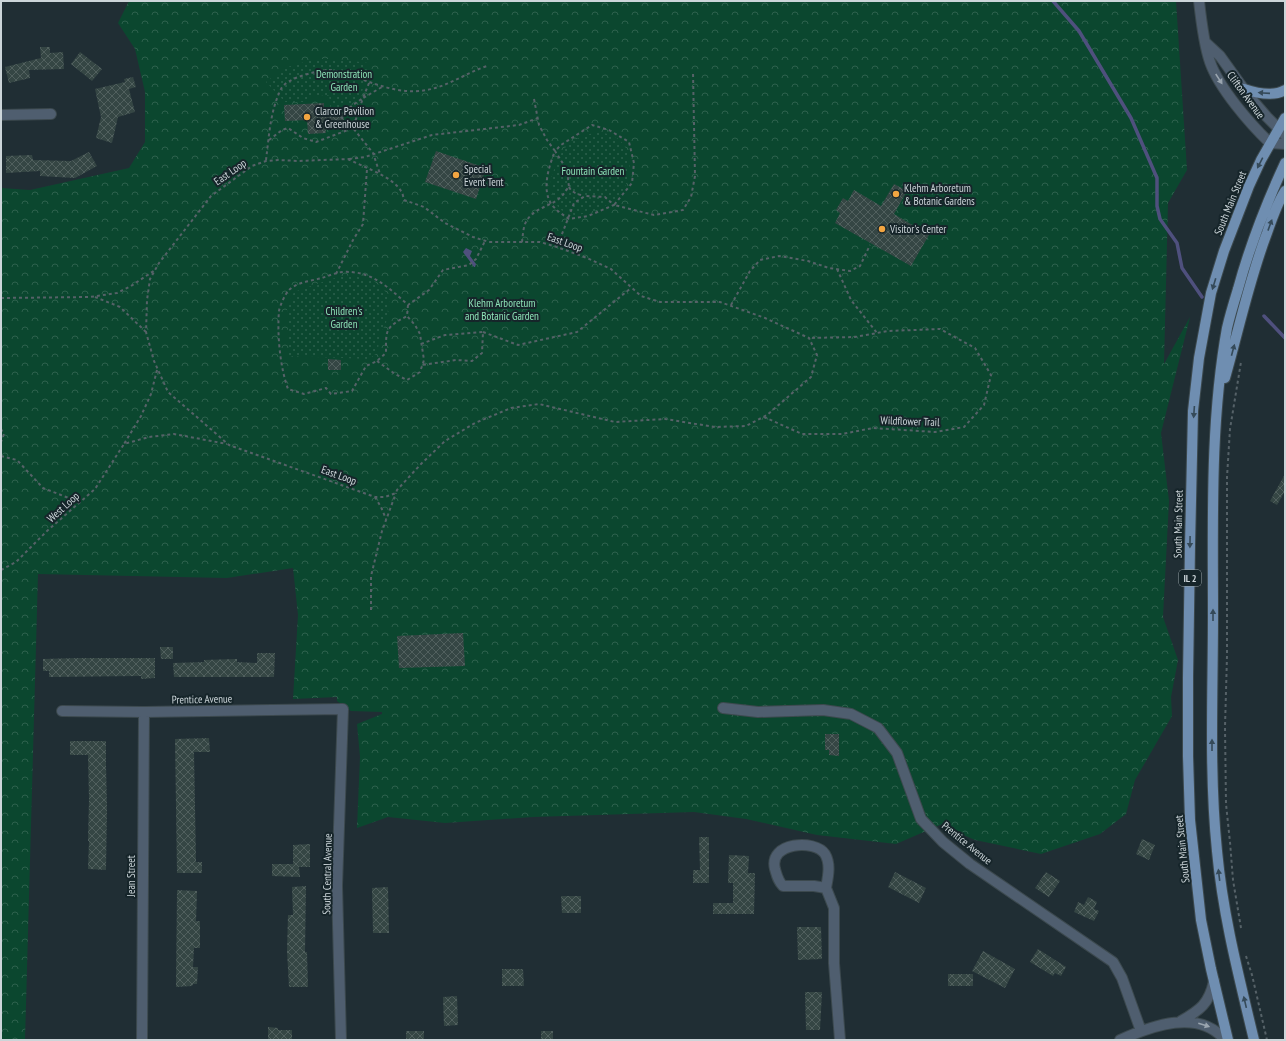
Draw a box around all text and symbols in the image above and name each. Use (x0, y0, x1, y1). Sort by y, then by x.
park label: Demonstration Garden (316, 67, 372, 94)
street label: Clifton Avenue (1224, 69, 1268, 122)
one-way arrow (1215, 74, 1223, 84)
one-way arrow (1258, 90, 1270, 97)
place label: Clarcor Pavilion & Greenhouse (315, 104, 374, 131)
marker: Clarcor Pavilion & Greenhouse (302, 112, 312, 122)
street label: East Loop (211, 156, 249, 188)
one-way arrow (1257, 157, 1263, 169)
place label: Special Event Tent (464, 162, 504, 189)
park label: Fountain Garden (562, 164, 625, 178)
street label: South Main Street (1211, 169, 1249, 237)
marker: Special Event Tent (451, 170, 461, 180)
place label: Klehm Arboretum & Botanic Gardens (904, 181, 975, 208)
marker: Klehm Arboretum & Botanic Gardens (891, 189, 901, 199)
one-way arrow (1267, 219, 1273, 231)
place label: Visitor's Center (889, 222, 946, 236)
marker: Visitor's Center (877, 224, 887, 234)
street label: East Loop (545, 229, 585, 255)
one-way arrow (1211, 278, 1217, 290)
park label: Klehm Arboretum and Botanic Garden (465, 296, 539, 323)
park label: Children's Garden (325, 304, 363, 331)
one-way arrow (1230, 343, 1236, 355)
one-way arrow (1190, 406, 1197, 418)
street label: Wildflower Trail (880, 413, 940, 429)
street label: East Loop (319, 462, 359, 488)
street label: West Loop (44, 489, 82, 525)
street label: South Main Street (1170, 490, 1186, 558)
one-way arrow (1187, 536, 1193, 549)
road number: IL 2 (1179, 570, 1201, 586)
one-way arrow (1210, 608, 1216, 621)
street label: Prentice Avenue (172, 691, 233, 707)
one-way arrow (1209, 738, 1215, 751)
street label: South Main Street (1171, 814, 1193, 884)
street label: Prentice Avenue (939, 818, 995, 868)
street label: South Central Avenue (319, 833, 335, 915)
street label: Jean Street (124, 855, 138, 898)
one-way arrow (1216, 869, 1223, 881)
one-way arrow (1241, 996, 1247, 1008)
one-way arrow (1199, 1023, 1211, 1029)

